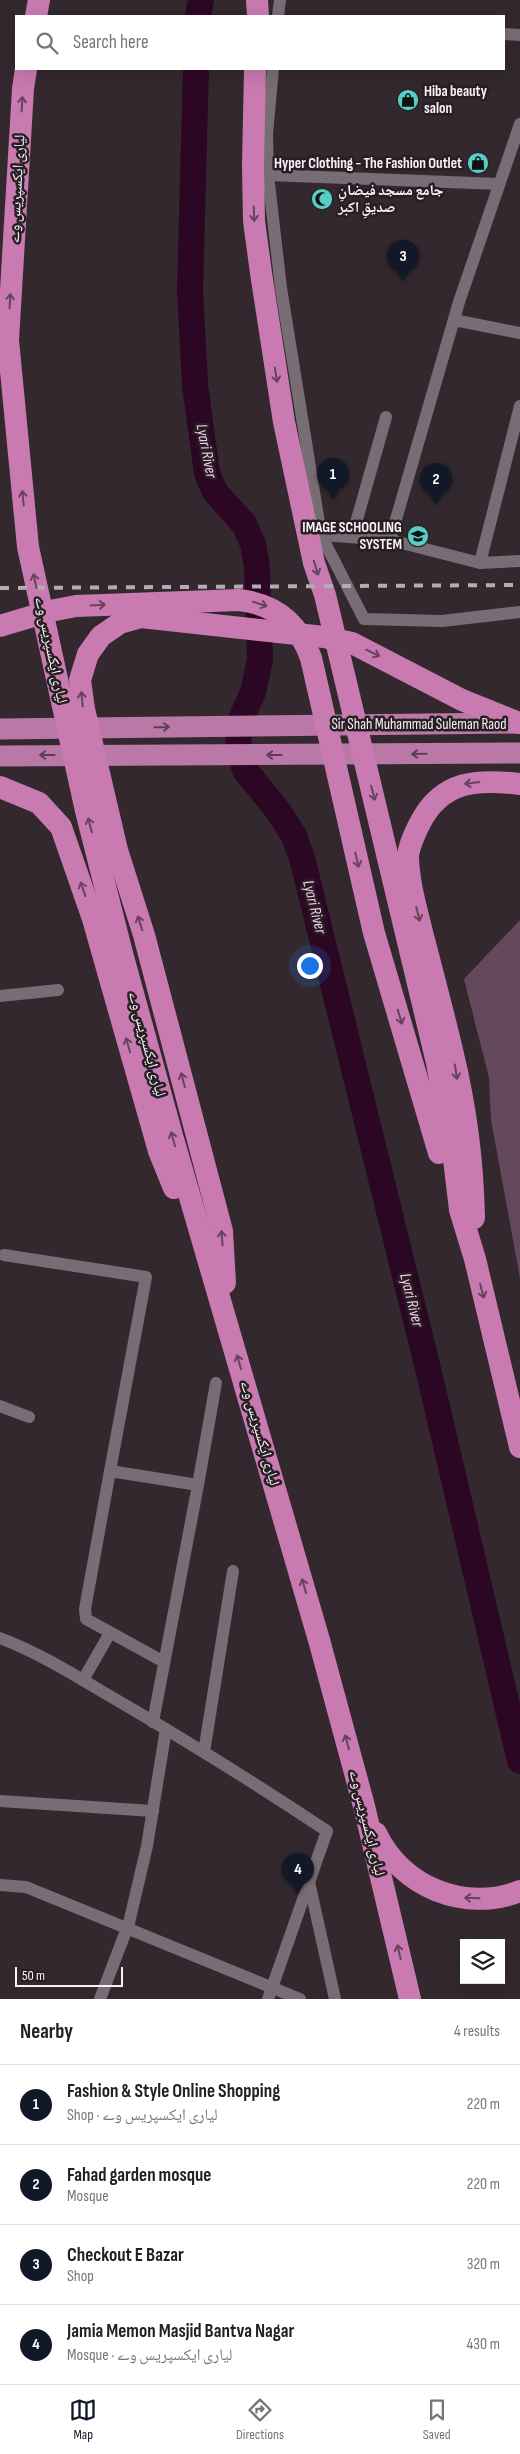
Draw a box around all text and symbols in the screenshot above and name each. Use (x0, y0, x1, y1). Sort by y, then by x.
search box (15, 15, 505, 70)
icon: search (33, 29, 61, 57)
text: Search here (73, 31, 149, 54)
place label: Hiba beauty salon (424, 82, 488, 118)
shop icon: Hiba beauty salon (396, 88, 420, 112)
one-way arrow (17, 96, 26, 112)
street label: لیاری ایکسپریس وے (5, 134, 29, 244)
shop icon: Hyper Clothing - The Fashion Outlet (466, 151, 490, 175)
place label: Hyper Clothing - The Fashion Outlet (274, 154, 462, 173)
place label: جامع مسجد فیضانِ صدیقِ اکبر (337, 181, 444, 219)
mosque icon: جامع مسجد فیضانِ صدیقِ اکبر (310, 187, 334, 211)
one-way arrow (250, 205, 259, 221)
pin: 3 (387, 240, 419, 281)
one-way arrow (6, 294, 15, 310)
one-way arrow (271, 366, 281, 382)
water label: Lyari River (191, 422, 221, 480)
pin: 1 (317, 458, 349, 499)
pin: 2 (420, 463, 452, 504)
one-way arrow (18, 490, 28, 506)
place label: IMAGE SCHOOLING SYSTEM (302, 518, 402, 554)
school or university icon: IMAGE SCHOOLING SYSTEM (406, 524, 430, 548)
one-way arrow (311, 560, 321, 576)
one-way arrow (30, 573, 40, 589)
street label: لیاری ایکسپریس وے (30, 595, 72, 705)
one-way arrow (252, 600, 268, 610)
one-way arrow (90, 601, 106, 610)
one-way arrow (365, 649, 380, 659)
one-way arrow (77, 691, 87, 707)
street label: Sir Shah Muhammad Suleman Raod (331, 715, 507, 734)
one-way arrow (154, 722, 170, 732)
one-way arrow (411, 749, 428, 759)
one-way arrow (266, 750, 282, 760)
one-way arrow (40, 751, 56, 760)
one-way arrow (464, 778, 480, 788)
one-way arrow (369, 785, 379, 801)
one-way arrow (85, 818, 94, 834)
one-way arrow (353, 852, 362, 868)
water label: Lyari River (298, 878, 330, 936)
one-way arrow (78, 882, 87, 897)
one-way arrow (413, 905, 423, 921)
one-way arrow (135, 916, 144, 932)
your location (297, 953, 323, 979)
street label: لیاری ایکسپریس وے (124, 989, 170, 1099)
one-way arrow (396, 1009, 406, 1025)
one-way arrow (122, 1038, 132, 1054)
one-way arrow (452, 1063, 462, 1079)
one-way arrow (178, 1073, 187, 1089)
one-way arrow (167, 1132, 177, 1148)
one-way arrow (217, 1230, 227, 1246)
water label: Lyari River (395, 1271, 427, 1329)
one-way arrow (478, 1283, 488, 1299)
one-way arrow (234, 1355, 244, 1371)
street label: لیاری ایکسپریس وے (236, 1378, 284, 1488)
one-way arrow (298, 1578, 308, 1594)
one-way arrow (341, 1735, 351, 1751)
street label: لیاری ایکسپریس وے (345, 1768, 389, 1878)
pin: 4 (282, 1853, 314, 1894)
one-way arrow (465, 1893, 481, 1903)
map controls (460, 1939, 505, 1984)
button: layers (460, 1939, 505, 1984)
one-way arrow (394, 1944, 403, 1960)
scale bar (15, 1964, 122, 1987)
text: 50 m (22, 1967, 45, 1984)
text: Nearby (20, 2019, 73, 2044)
text: 4 results (454, 2022, 500, 2041)
text: Fashion & Style Online Shopping (67, 2080, 280, 2103)
text: 1 (33, 2095, 39, 2114)
text: 220 m (467, 2095, 500, 2114)
text: Shop · لیاری ایکسپریس وے (67, 2106, 218, 2125)
text: Fahad garden mosque (67, 2164, 211, 2187)
text: 2 (32, 2175, 40, 2194)
text: 220 m (467, 2175, 500, 2194)
text: Mosque (67, 2187, 109, 2206)
text: Checkout E Bazar (67, 2244, 184, 2267)
text: 3 (32, 2255, 40, 2274)
text: 320 m (467, 2255, 500, 2274)
text: Shop (67, 2267, 94, 2286)
text: Jamia Memon Masjid Bantva Nagar (67, 2320, 294, 2343)
text: 4 (32, 2335, 40, 2354)
text: 430 m (467, 2335, 500, 2354)
text: Mosque · لیاری ایکسپریس وے (67, 2346, 232, 2365)
tab: Map (69, 2396, 97, 2443)
tab: Directions (236, 2396, 284, 2443)
tab: Saved (423, 2396, 451, 2443)

